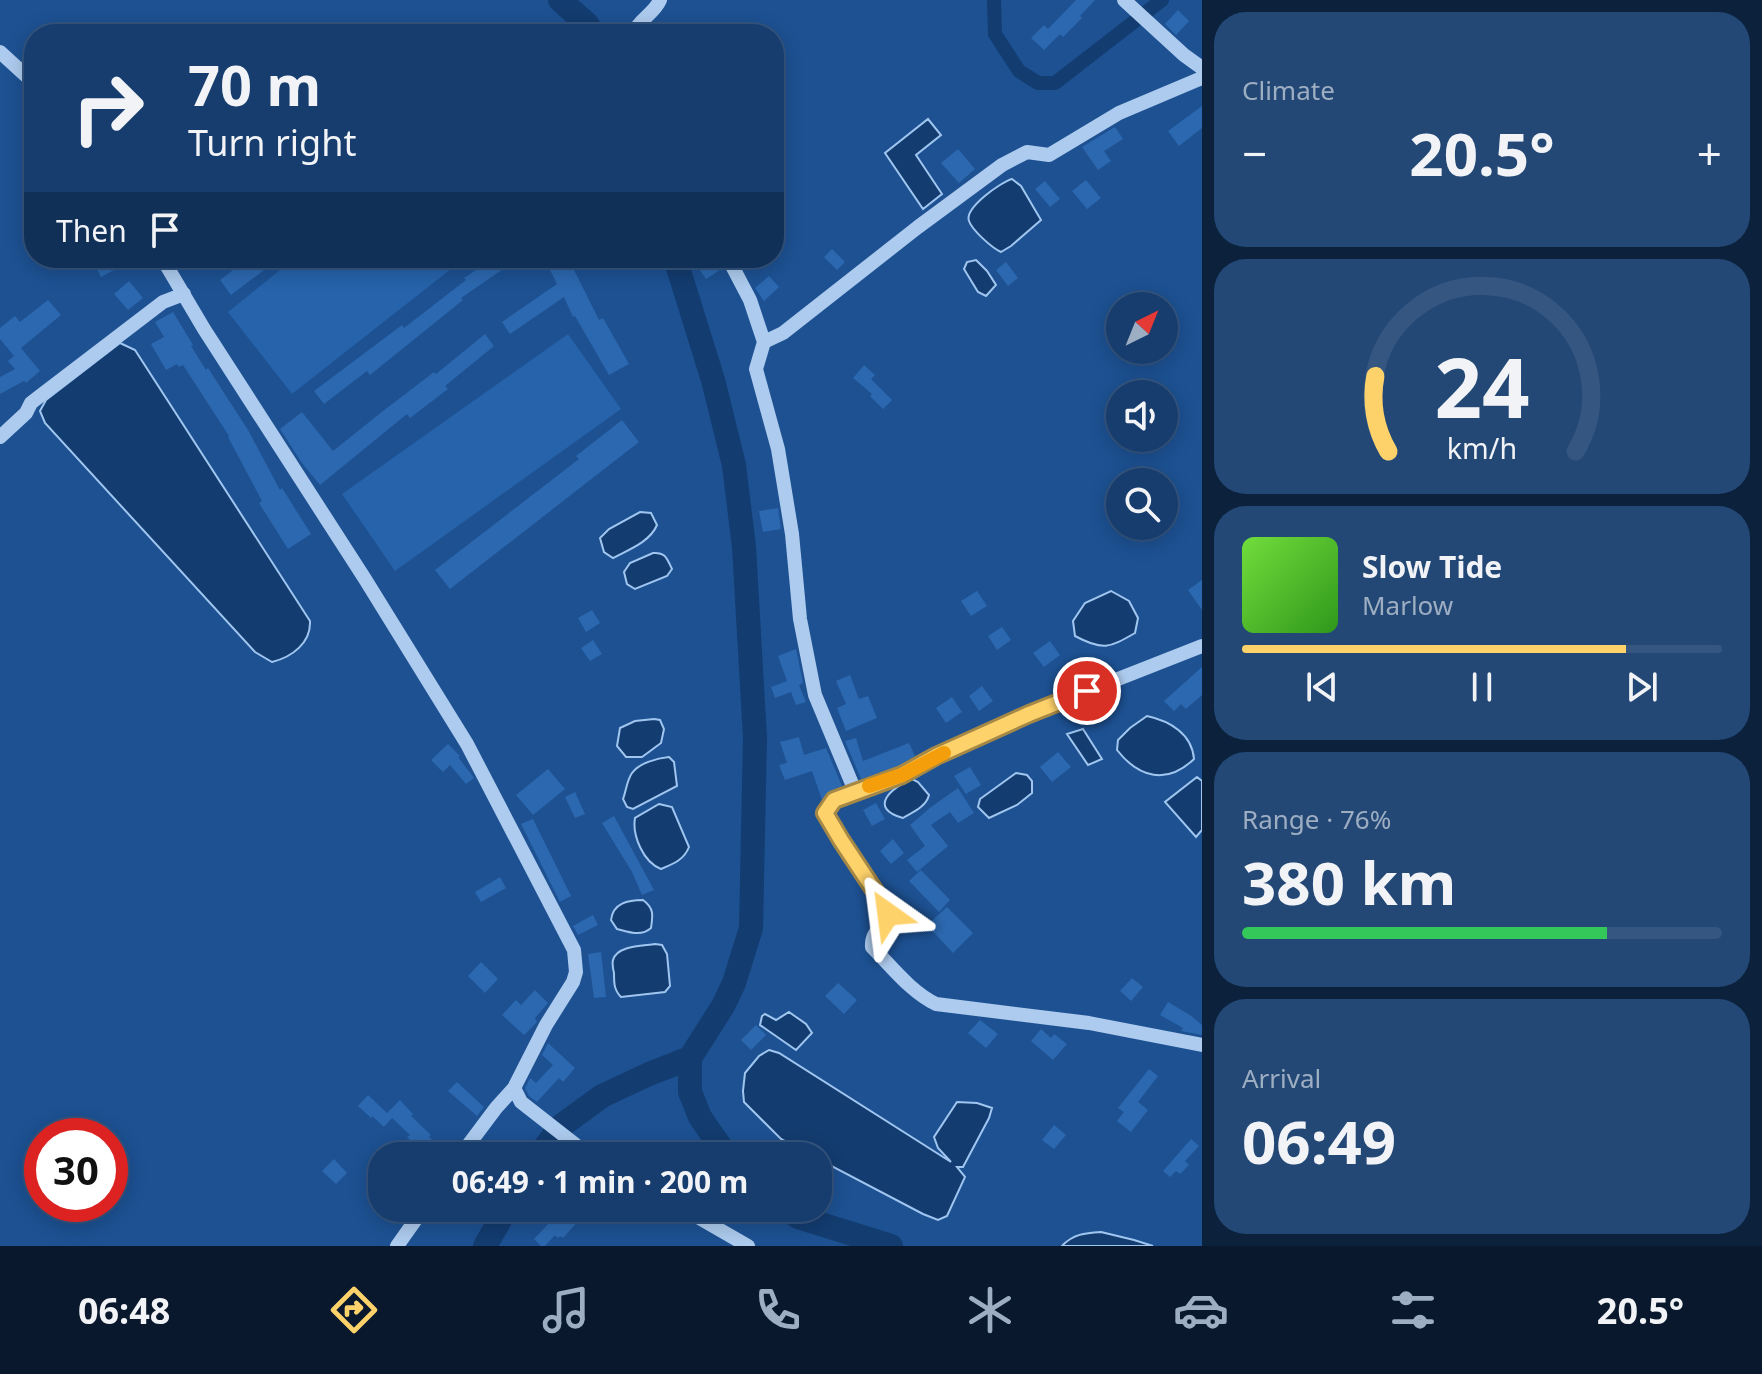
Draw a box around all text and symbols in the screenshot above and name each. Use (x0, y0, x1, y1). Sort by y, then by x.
text: 70 m (188, 46, 321, 122)
icon: right (56, 56, 160, 160)
text: Climate (1242, 72, 1335, 108)
text: 20.5° (1409, 112, 1555, 194)
text: Turn right (188, 118, 356, 167)
text: − (1242, 123, 1267, 183)
text: + (1697, 123, 1722, 183)
icon: arrive (143, 208, 187, 252)
text: Then (56, 210, 127, 251)
north arrow (1106, 292, 1178, 364)
map controls (1106, 292, 1178, 540)
text: 24 (1434, 329, 1530, 442)
button: sound (1106, 380, 1178, 452)
text: km/h (1447, 428, 1517, 467)
button: search (1106, 468, 1178, 540)
text: Slow Tide (1362, 546, 1502, 587)
text: Marlow (1362, 587, 1453, 623)
pin (1053, 657, 1121, 725)
icon: previous (1300, 665, 1344, 709)
icon: pause (1460, 665, 1504, 709)
icon: next (1620, 665, 1664, 709)
icon: arrive (1065, 669, 1109, 713)
text: Range · 76% (1242, 801, 1391, 837)
text: 380 km (1242, 841, 1456, 923)
position arrow (846, 872, 930, 956)
text: Arrival (1242, 1060, 1321, 1096)
text: 06:49 (1242, 1100, 1396, 1182)
speed limit sign: 30 (24, 1118, 128, 1222)
text: 06:49 · 1 min · 200 m (452, 1161, 748, 1202)
icon: directions (326, 1282, 382, 1338)
icon: music (538, 1282, 594, 1338)
icon: phone (750, 1282, 806, 1338)
icon: climate (962, 1282, 1018, 1338)
icon: car (1173, 1282, 1229, 1338)
icon: filters (1385, 1282, 1441, 1338)
text: 06:48 (78, 1286, 170, 1335)
text: 20.5° (1597, 1286, 1684, 1335)

